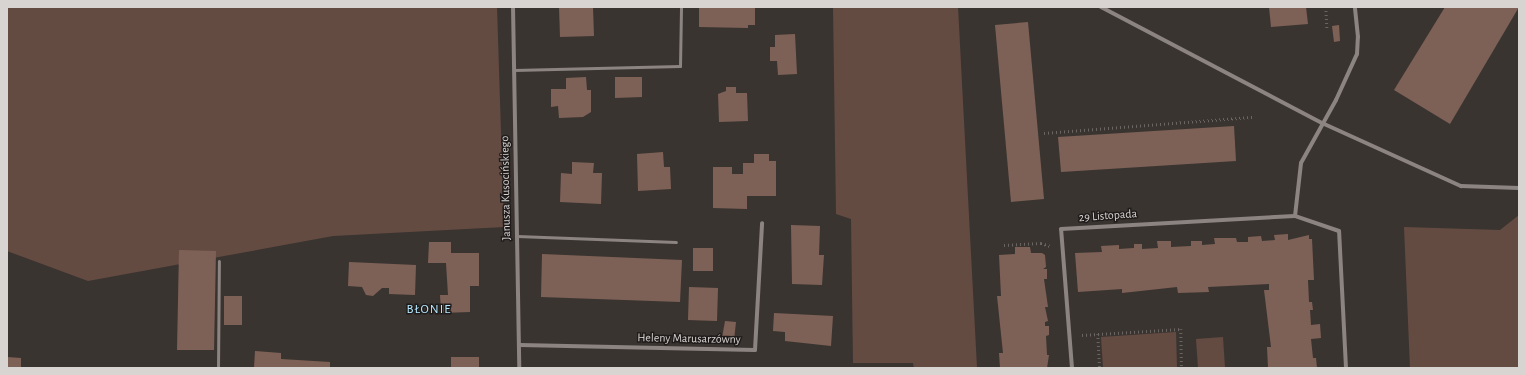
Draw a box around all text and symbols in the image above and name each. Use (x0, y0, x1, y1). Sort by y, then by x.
street label: Janusza Kusocińskiego (498, 136, 514, 240)
street label: 29 Listopada (1078, 207, 1138, 225)
district label: BŁONIE (407, 302, 451, 318)
street label: Heleny Marusarzówny (637, 331, 741, 347)

